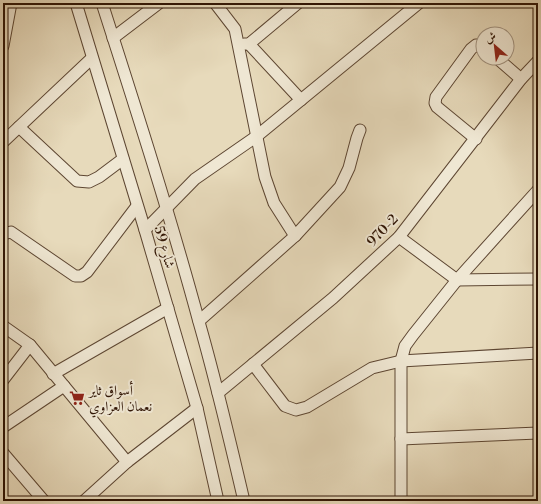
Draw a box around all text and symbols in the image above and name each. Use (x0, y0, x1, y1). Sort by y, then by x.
north arrow (475, 26, 515, 66)
text: ش (483, 29, 499, 47)
street label: 970-2 (363, 211, 402, 251)
street label: شارع 59 (147, 224, 179, 271)
place label: أسواق ثاير نعمان العزاوي (87, 380, 152, 418)
supermarket icon: أسواق ثاير نعمان العزاوي (68, 389, 86, 407)

